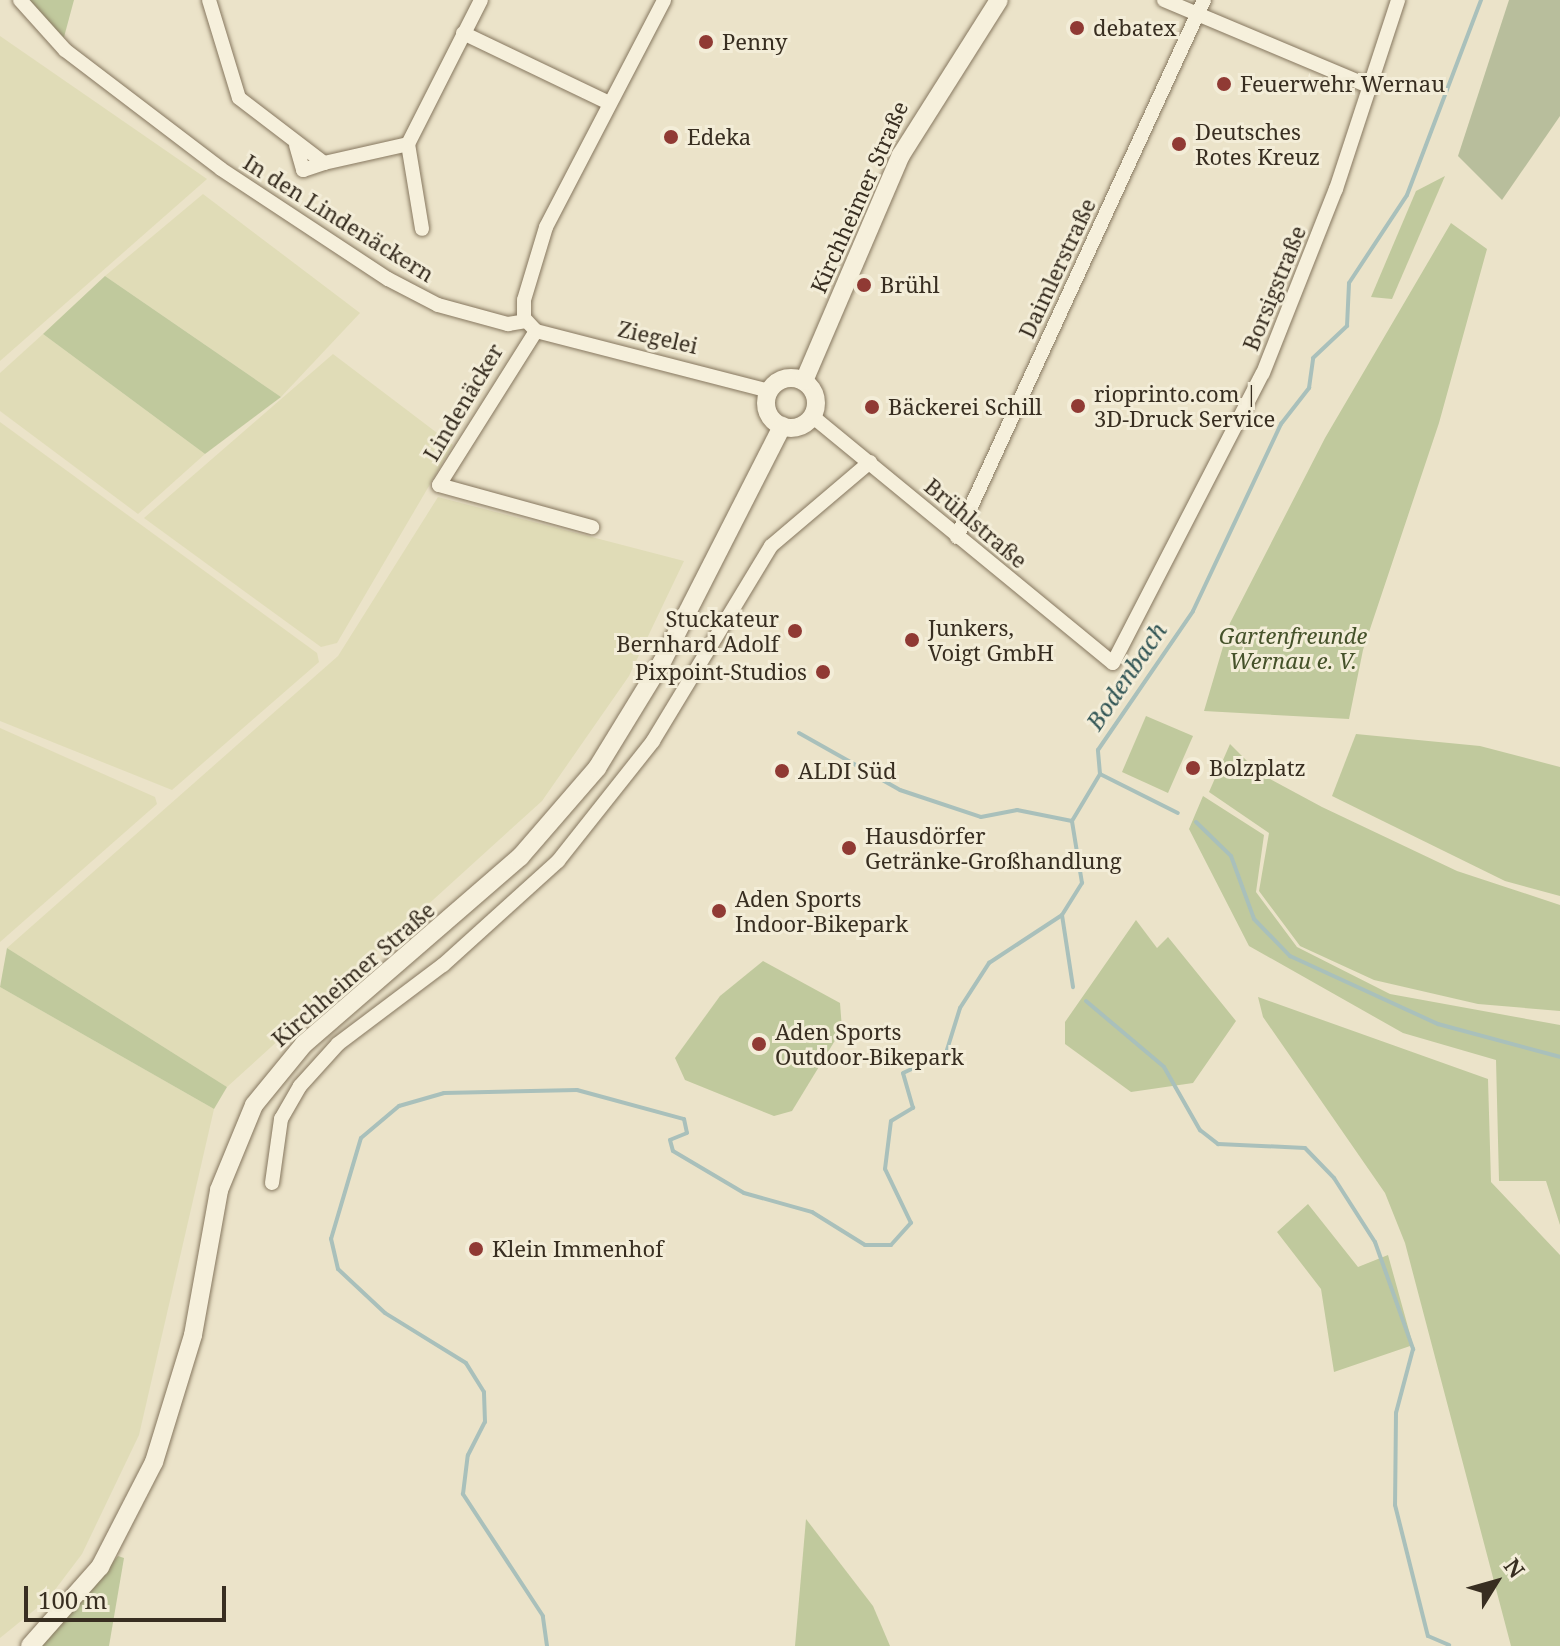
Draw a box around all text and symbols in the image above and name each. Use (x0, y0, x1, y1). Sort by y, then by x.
place label: debatex (1093, 15, 1176, 41)
marker: debatex (1068, 19, 1086, 37)
place label: Penny (722, 29, 787, 55)
marker: Penny (697, 33, 715, 51)
place label: Feuerwehr Wernau (1240, 71, 1445, 97)
marker: Feuerwehr Wernau (1215, 75, 1233, 93)
street label: Kirchheimer Straße (805, 97, 913, 297)
place label: Deutsches Rotes Kreuz (1195, 118, 1320, 170)
place label: Edeka (687, 124, 751, 150)
marker: Edeka (662, 128, 680, 146)
marker: Deutsches Rotes Kreuz (1170, 135, 1188, 153)
street label: In den Lindenäckern (239, 149, 439, 287)
street label: Daimlerstraße (1013, 194, 1101, 342)
street label: Borsigstraße (1237, 222, 1311, 354)
place label: Brühl (880, 272, 940, 298)
marker: Brühl (855, 276, 873, 294)
street label: Ziegelei (616, 315, 700, 359)
street label: Lindenäcker (418, 339, 508, 465)
place label: rioprinto.com | 3D-Druck Service (1094, 380, 1275, 432)
place label: Bäckerei Schill (888, 394, 1042, 420)
marker: rioprinto.com | 3D-Druck Service (1069, 397, 1087, 415)
marker: Bäckerei Schill (863, 398, 881, 416)
street label: Brühlstraße (919, 473, 1033, 573)
place label: Stuckateur Bernhard Adolf (616, 605, 779, 656)
place label: Junkers, Voigt GmbH (928, 614, 1054, 666)
water label: Bodenbach (1080, 617, 1172, 735)
marker: Stuckateur Bernhard Adolf (786, 622, 804, 640)
park label: Gartenfreunde Wernau e. V. (1219, 622, 1367, 674)
marker: Junkers, Voigt GmbH (903, 631, 921, 649)
place label: Pixpoint-Studios (635, 659, 807, 685)
marker: Pixpoint-Studios (814, 663, 832, 681)
place label: Bolzplatz (1209, 755, 1306, 781)
place label: ALDI Süd (798, 758, 896, 784)
marker: Bolzplatz (1184, 759, 1202, 777)
marker: ALDI Süd (773, 762, 791, 780)
place label: Hausdörfer Getränke-Großhandlung (865, 822, 1122, 874)
marker: Hausdörfer Getränke-Großhandlung (840, 839, 858, 857)
place label: Aden Sports Indoor-Bikepark (735, 885, 908, 936)
street label: Kirchheimer Straße (266, 896, 440, 1052)
marker: Aden Sports Indoor-Bikepark (710, 902, 728, 920)
place label: Aden Sports Outdoor-Bikepark (775, 1018, 964, 1070)
marker: Aden Sports Outdoor-Bikepark (750, 1035, 768, 1053)
place label: Klein Immenhof (492, 1236, 663, 1262)
marker: Klein Immenhof (467, 1240, 485, 1258)
north arrow (1456, 1542, 1536, 1622)
text: N (1498, 1552, 1532, 1584)
scale bar (28, 1570, 230, 1620)
text: 100 m (38, 1583, 107, 1616)

